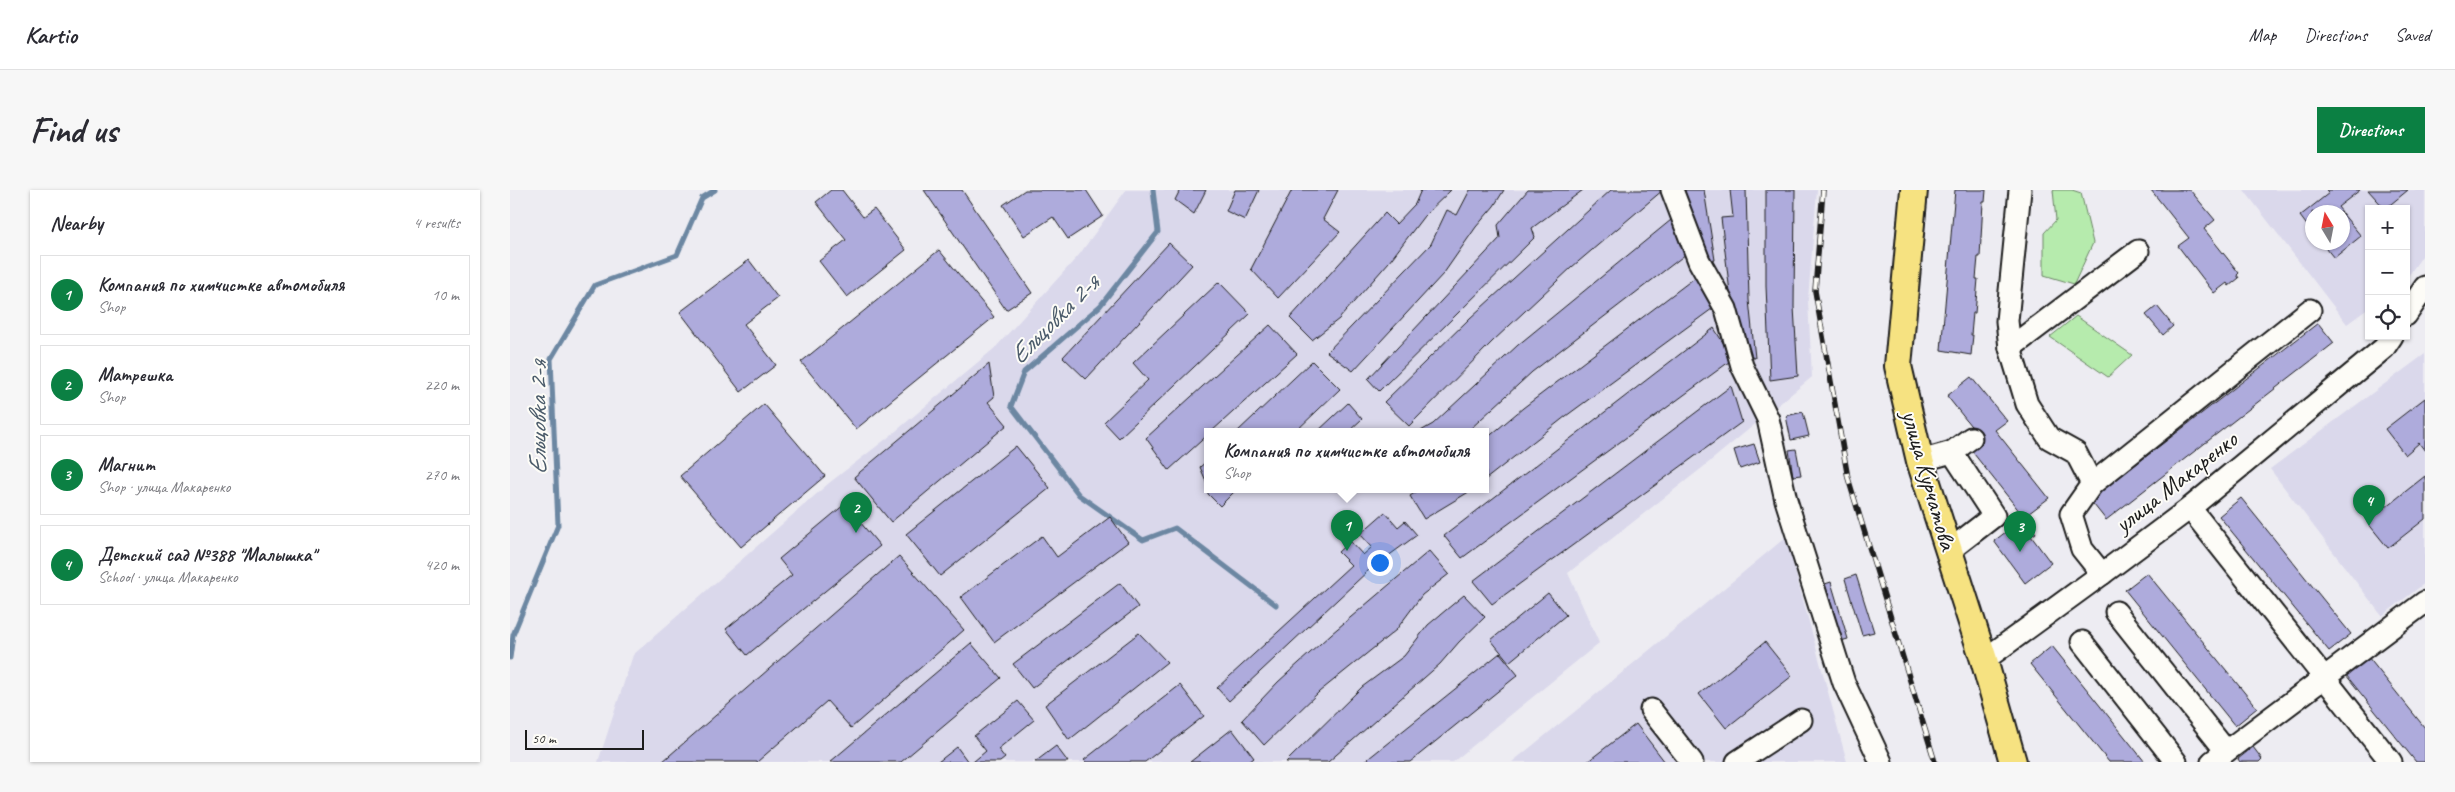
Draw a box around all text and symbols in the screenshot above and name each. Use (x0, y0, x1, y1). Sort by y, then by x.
text: Kartio (25, 20, 77, 50)
text: Map (2249, 24, 2276, 46)
text: Directions (2304, 24, 2367, 46)
text: Saved (2395, 24, 2430, 46)
button: Directions (2317, 107, 2425, 153)
text: Find us (30, 108, 117, 153)
north arrow (2305, 205, 2350, 250)
map controls (2365, 205, 2410, 340)
button: + (2365, 205, 2410, 250)
text: Nearby (50, 210, 103, 236)
text: 4 results (413, 213, 460, 233)
button: − (2365, 250, 2410, 295)
water label: Ельцовка 2-я (1002, 265, 1108, 371)
text: Компания по химчистке автомобиля (98, 273, 344, 297)
text: 1 (63, 285, 71, 305)
text: 10 m (432, 285, 459, 305)
button: locate (2365, 295, 2410, 340)
text: Shop (98, 297, 125, 317)
water label: Ельцовка 2-я (521, 358, 554, 475)
text: Матрешка (98, 363, 172, 387)
text: 2 (63, 375, 71, 395)
text: 220 m (425, 375, 459, 395)
text: Shop (98, 387, 125, 407)
street label: улица Курчатова (1893, 404, 1965, 556)
street label: улица Макаренко (2106, 423, 2245, 541)
popup (1204, 428, 1489, 493)
text: Компания по химчистке автомобиля (1223, 439, 1470, 463)
text: Магнит (98, 453, 155, 477)
text: Shop (1223, 463, 1251, 483)
text: 3 (63, 465, 71, 485)
text: 270 m (425, 465, 459, 485)
text: Shop · улица Макаренко (98, 477, 230, 497)
pin: 4 (2353, 485, 2385, 526)
pin: 2 (840, 492, 872, 533)
pin: 1 (1331, 510, 1363, 551)
pin: 3 (2004, 511, 2036, 552)
text: Детский сад №388 "Малышка" (98, 543, 316, 567)
your location (1367, 550, 1393, 576)
text: 4 (63, 555, 71, 575)
text: 420 m (425, 555, 459, 575)
text: School · улица Макаренко (98, 567, 238, 587)
scale bar (525, 727, 644, 750)
text: 50 m (532, 730, 556, 747)

